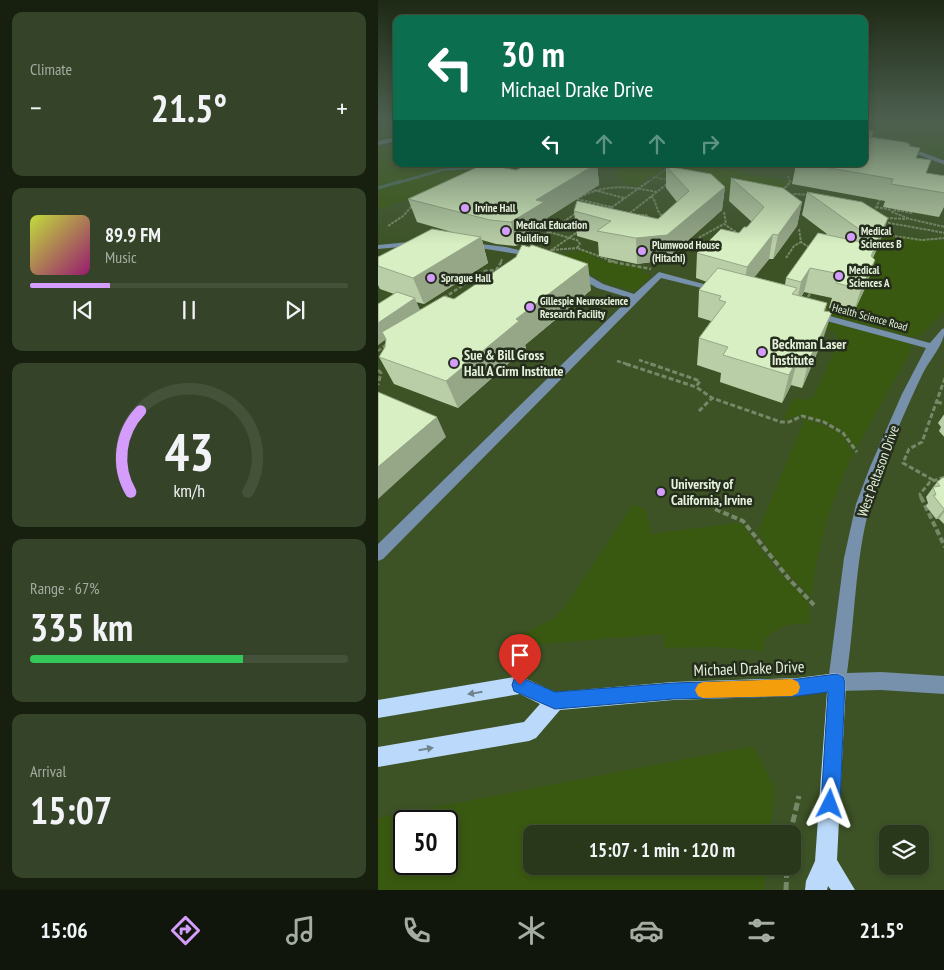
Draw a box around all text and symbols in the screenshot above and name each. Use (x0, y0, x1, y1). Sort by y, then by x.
text: 30 m (501, 31, 565, 77)
icon: left (418, 35, 483, 100)
text: Climate (30, 59, 72, 79)
text: Michael Drake Drive (501, 75, 653, 103)
text: 21.5° (151, 83, 227, 132)
text: − (30, 89, 42, 126)
text: + (336, 89, 348, 126)
icon: left (537, 130, 565, 158)
icon: ahead (590, 130, 618, 158)
icon: ahead (643, 130, 671, 158)
icon: right (696, 130, 724, 158)
place label: Irvine Hall (475, 201, 516, 215)
marker: Irvine Hall (459, 202, 471, 214)
place label: Medical Education Building (516, 218, 587, 245)
text: 89.9 FM (105, 223, 161, 247)
place label: Medical Sciences B (861, 224, 902, 251)
marker: Medical Education Building (500, 225, 512, 237)
marker: Medical Sciences B (845, 231, 857, 243)
place label: Plumwood House (Hitachi) (652, 238, 720, 265)
marker: Plumwood House (Hitachi) (636, 245, 648, 257)
text: Music (105, 247, 137, 267)
place label: Medical Sciences A (849, 263, 890, 290)
marker: Medical Sciences A (833, 270, 845, 282)
place label: Sprague Hall (441, 271, 491, 285)
marker: Sprague Hall (425, 272, 437, 284)
place label: Gillespie Neuroscience Research Facility (540, 294, 628, 321)
icon: previous (69, 296, 97, 324)
icon: pause (175, 296, 203, 324)
icon: next (281, 296, 309, 324)
street label: Health Science Road (831, 300, 909, 334)
marker: Gillespie Neuroscience Research Facility (524, 301, 536, 313)
place label: Beckman Laser Institute (772, 335, 847, 369)
place label: Sue & Bill Gross Hall A Cirm Institute (464, 346, 564, 380)
marker: Beckman Laser Institute (756, 346, 768, 358)
marker: Sue & Bill Gross Hall A Cirm Institute (448, 357, 460, 369)
text: 43 (164, 418, 214, 485)
street label: West Peltason Drive (853, 423, 903, 519)
place label: University of California, Irvine (671, 475, 752, 509)
text: km/h (173, 479, 205, 502)
marker: University of California, Irvine (655, 486, 667, 498)
text: Range · 67% (30, 578, 99, 598)
text: 335 km (30, 602, 133, 651)
pin (499, 634, 541, 685)
icon: arrive (506, 641, 534, 669)
street label: Michael Drake Drive (693, 656, 805, 680)
one-way arrow (467, 689, 483, 697)
one-way arrow (418, 744, 434, 752)
text: Arrival (30, 761, 66, 781)
position arrow (803, 777, 855, 829)
text: 15:07 (30, 785, 112, 834)
speed limit sign: 50 (393, 810, 458, 875)
map controls (879, 825, 929, 875)
button: layers (879, 825, 929, 875)
text: 15:07 · 1 min · 120 m (589, 838, 735, 862)
icon: directions (168, 913, 203, 948)
icon: music (283, 913, 318, 948)
icon: phone (399, 913, 434, 948)
icon: climate (514, 913, 549, 948)
icon: car (629, 913, 664, 948)
icon: filters (744, 913, 779, 948)
text: 15:06 (40, 916, 88, 944)
text: 21.5° (860, 916, 904, 944)

